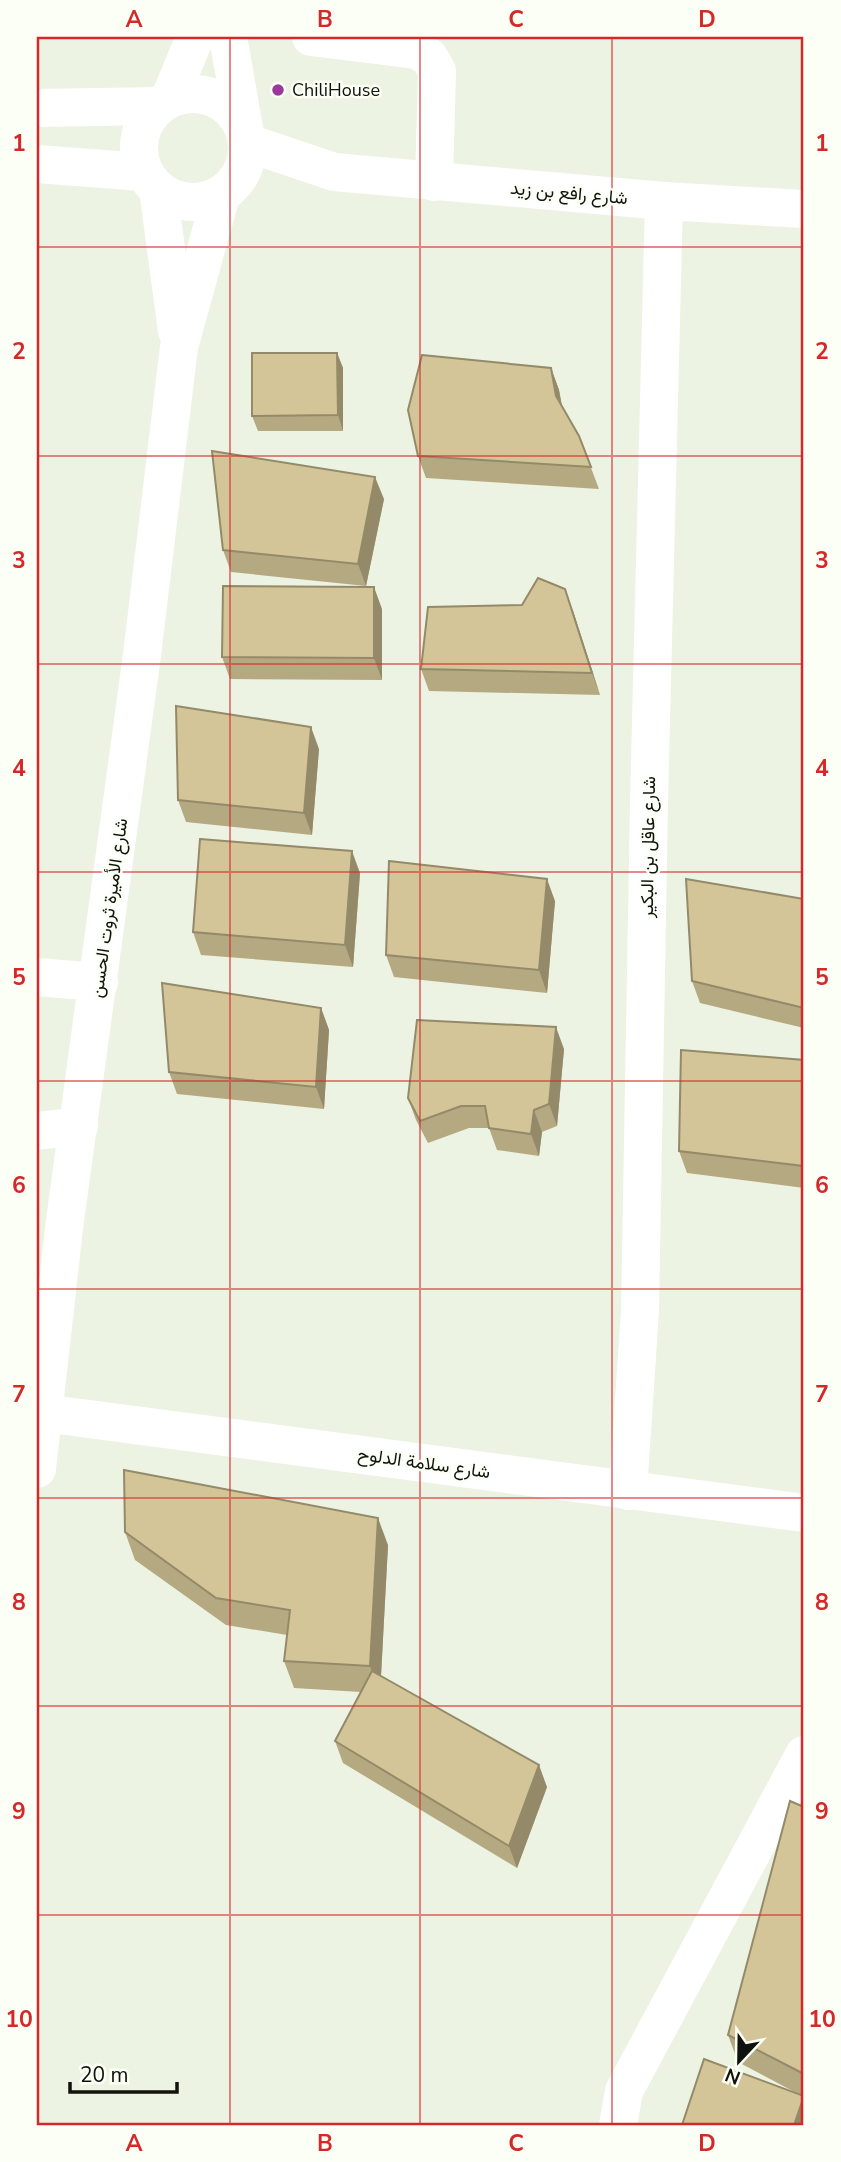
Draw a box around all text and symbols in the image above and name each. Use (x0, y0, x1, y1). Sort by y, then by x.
text: A (125, 4, 143, 35)
text: B (317, 4, 333, 35)
text: C (508, 4, 524, 35)
text: D (698, 4, 716, 35)
place label: ChiliHouse (292, 78, 380, 102)
marker: ChiliHouse (270, 82, 286, 98)
text: 1 (12, 128, 26, 159)
text: 1 (815, 128, 829, 159)
street label: شارع رافع بن زيد (509, 176, 629, 210)
text: 2 (12, 336, 26, 367)
text: 2 (815, 336, 829, 367)
text: 3 (12, 545, 26, 576)
text: 3 (815, 545, 829, 576)
text: 4 (12, 753, 26, 784)
text: 4 (815, 753, 829, 784)
street label: شارع عاقل بن البكير (635, 776, 661, 919)
street label: شارع الأميرة ثروت الحسن (85, 817, 133, 999)
text: 5 (12, 962, 26, 993)
text: 5 (815, 962, 829, 993)
text: 6 (12, 1170, 26, 1201)
text: 6 (815, 1170, 829, 1201)
text: 7 (12, 1379, 26, 1410)
text: 7 (815, 1379, 829, 1410)
street label: شارع سلامة الدلوح (356, 1442, 492, 1484)
text: 8 (12, 1587, 26, 1618)
text: 8 (815, 1587, 829, 1618)
text: 9 (12, 1796, 26, 1827)
text: 9 (815, 1796, 829, 1827)
text: 10 (5, 2004, 33, 2035)
text: 10 (808, 2004, 836, 2035)
north arrow (704, 2025, 774, 2096)
scale bar (70, 2050, 177, 2094)
text: 20 m (80, 2061, 129, 2089)
text: N (722, 2061, 744, 2091)
text: A (125, 2128, 143, 2159)
text: B (317, 2128, 333, 2159)
text: C (508, 2128, 524, 2159)
text: D (698, 2128, 716, 2159)

